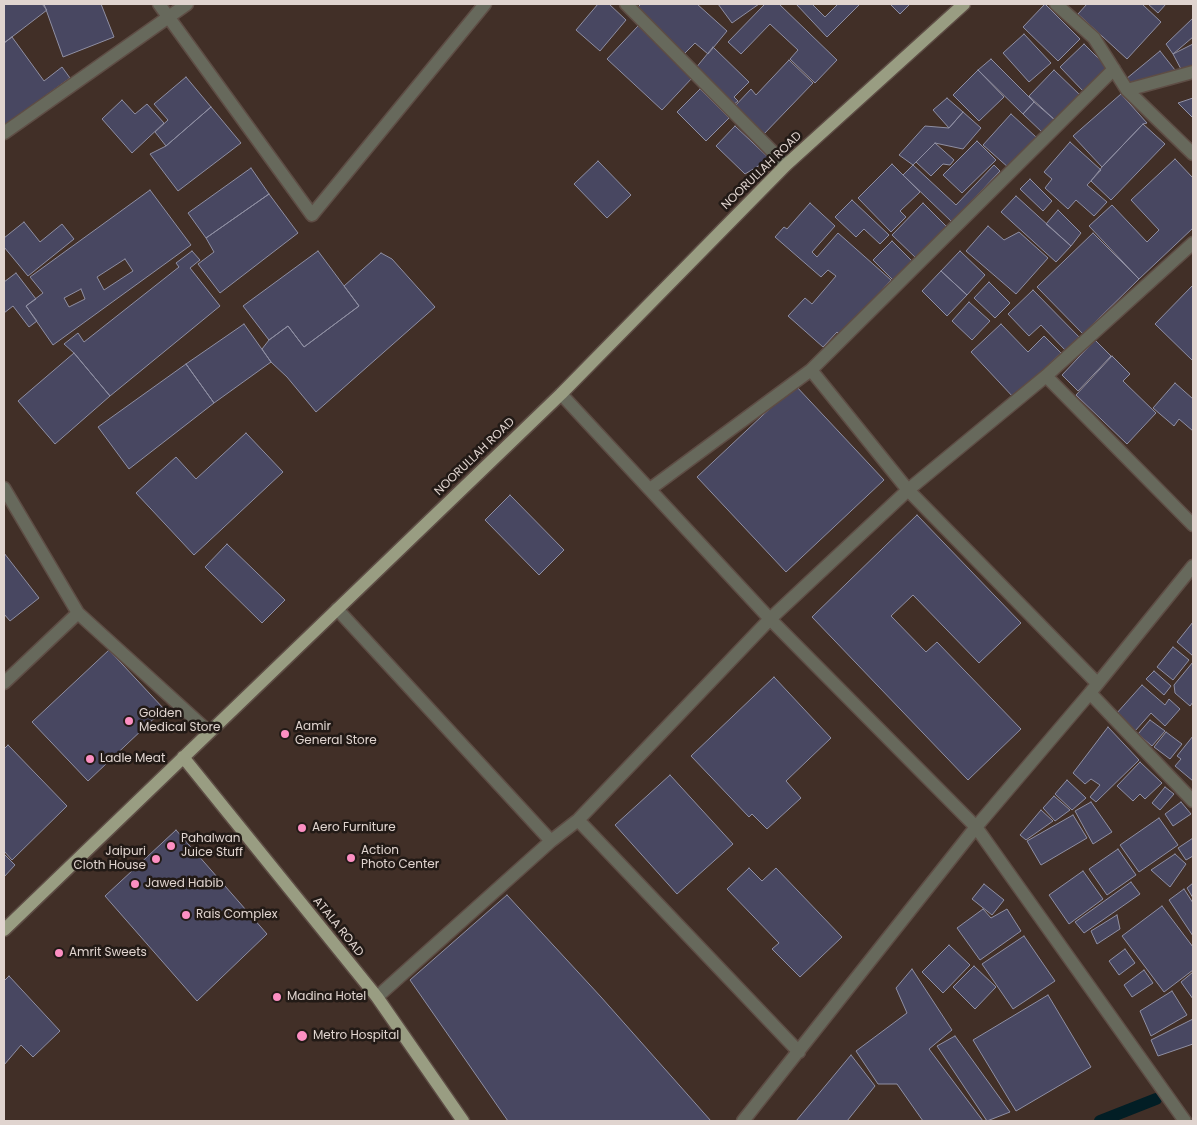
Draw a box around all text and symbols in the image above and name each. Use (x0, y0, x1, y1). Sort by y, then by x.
street label: NOORULLAH ROAD (719, 129, 805, 213)
street label: NOORULLAH ROAD (432, 415, 518, 499)
place label: Golden Medical Store (139, 707, 220, 735)
marker: Golden Medical Store (123, 715, 135, 727)
place label: Aamir General Store (295, 720, 377, 748)
marker: Aamir General Store (279, 728, 291, 740)
place label: Ladle Meat (100, 752, 165, 766)
marker: Ladle Meat (84, 753, 96, 765)
place label: Aero Furniture (312, 821, 396, 835)
marker: Aero Furniture (296, 822, 308, 834)
place label: Pahalwan Juice Stuff (181, 832, 243, 860)
marker: Pahalwan Juice Stuff (165, 840, 177, 852)
place label: Action Photo Center (361, 844, 439, 872)
place label: Jaipuri Cloth House (73, 845, 146, 873)
marker: Action Photo Center (345, 852, 357, 864)
marker: Jaipuri Cloth House (150, 853, 162, 865)
place label: Jawed Habib (145, 877, 224, 891)
marker: Jawed Habib (129, 878, 141, 890)
street label: ATALA ROAD (310, 894, 366, 960)
place label: Rais Complex (196, 908, 277, 922)
marker: Rais Complex (180, 909, 192, 921)
place label: Amrit Sweets (69, 946, 147, 960)
marker: Amrit Sweets (53, 947, 65, 959)
place label: Madina Hotel (287, 990, 366, 1004)
marker: Madina Hotel (271, 991, 283, 1003)
marker: Metro Hospital (295, 1029, 309, 1043)
place label: Metro Hospital (313, 1029, 399, 1043)

